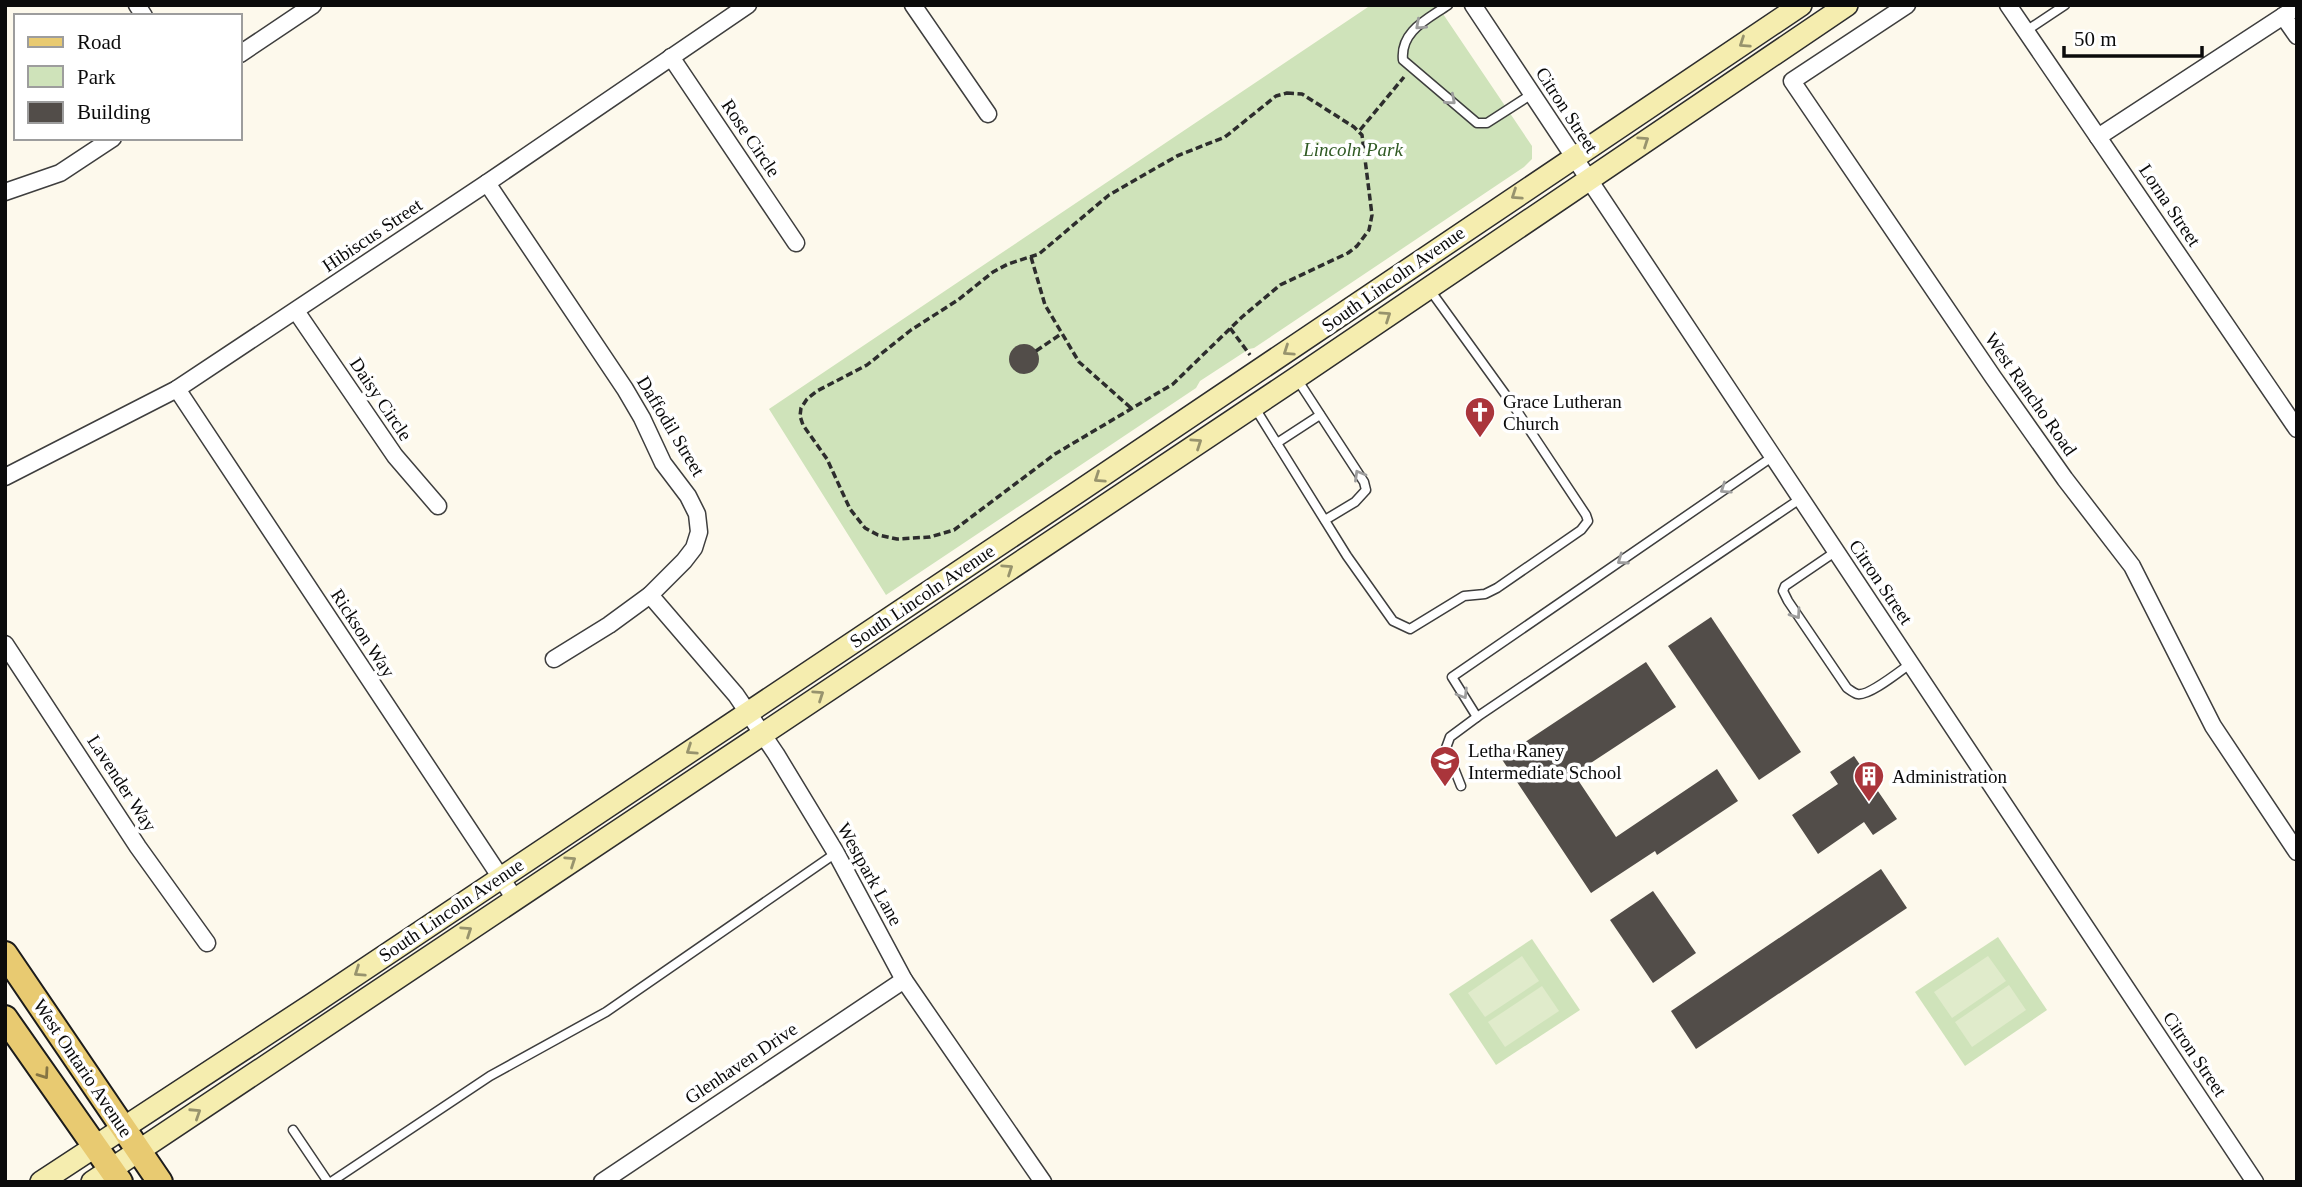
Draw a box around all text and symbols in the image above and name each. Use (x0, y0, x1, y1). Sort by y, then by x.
legend (14, 14, 242, 140)
scale bar (2064, 14, 2202, 58)
one-way arrow (1415, 17, 1428, 29)
text: 50 m (2074, 27, 2117, 51)
text: Road (77, 30, 122, 54)
one-way arrow (1739, 35, 1752, 48)
street label: Citron Street (1532, 63, 1603, 157)
text: Park (77, 65, 116, 89)
one-way arrow (1442, 92, 1455, 104)
street label: Rose Circle (717, 95, 785, 181)
text: Building (77, 100, 151, 124)
one-way arrow (1636, 137, 1649, 149)
park label: Lincoln Park (1302, 139, 1403, 160)
street label: Lorna Street (2135, 160, 2206, 251)
one-way arrow (1511, 187, 1524, 199)
street label: Hibiscus Street (318, 194, 426, 276)
street label: South Lincoln Avenue (1318, 222, 1468, 336)
one-way arrow (1378, 312, 1391, 324)
street label: West Rancho Road (1981, 329, 2082, 460)
one-way arrow (1283, 343, 1296, 356)
street label: Daisy Circle (346, 354, 416, 444)
street label: Daffodil Street (633, 372, 709, 480)
place label: Grace Lutheran Church (1503, 391, 1622, 434)
church icon: Grace Lutheran Church (1463, 395, 1497, 439)
one-way arrow (1190, 438, 1203, 451)
one-way arrow (1094, 470, 1107, 482)
one-way arrow (1354, 470, 1367, 483)
one-way arrow (1720, 481, 1733, 494)
street label: Citron Street (1845, 536, 1917, 629)
street label: South Lincoln Avenue (846, 540, 998, 652)
one-way arrow (1617, 552, 1630, 564)
one-way arrow (1000, 565, 1013, 577)
street label: Rickson Way (327, 585, 400, 682)
one-way arrow (1788, 606, 1800, 619)
one-way arrow (1454, 687, 1467, 700)
one-way arrow (811, 690, 824, 703)
street label: Lavender Way (83, 731, 161, 835)
place label: Letha Raney Intermediate School (1468, 740, 1622, 783)
one-way arrow (685, 742, 698, 755)
school or university icon: Letha Raney Intermediate School (1428, 744, 1462, 788)
building icon: Administration (1852, 759, 1886, 803)
place label: Administration (1892, 766, 2008, 787)
street label: Westpark Lane (833, 819, 907, 929)
street label: South Lincoln Avenue (375, 854, 527, 966)
one-way arrow (564, 856, 577, 869)
one-way arrow (459, 927, 472, 939)
one-way arrow (354, 964, 367, 976)
street label: West Ontario Avenue (29, 995, 137, 1141)
street label: Citron Street (2159, 1008, 2231, 1101)
street label: Glenhaven Drive (681, 1018, 801, 1108)
one-way arrow (36, 1066, 48, 1079)
one-way arrow (188, 1108, 201, 1121)

